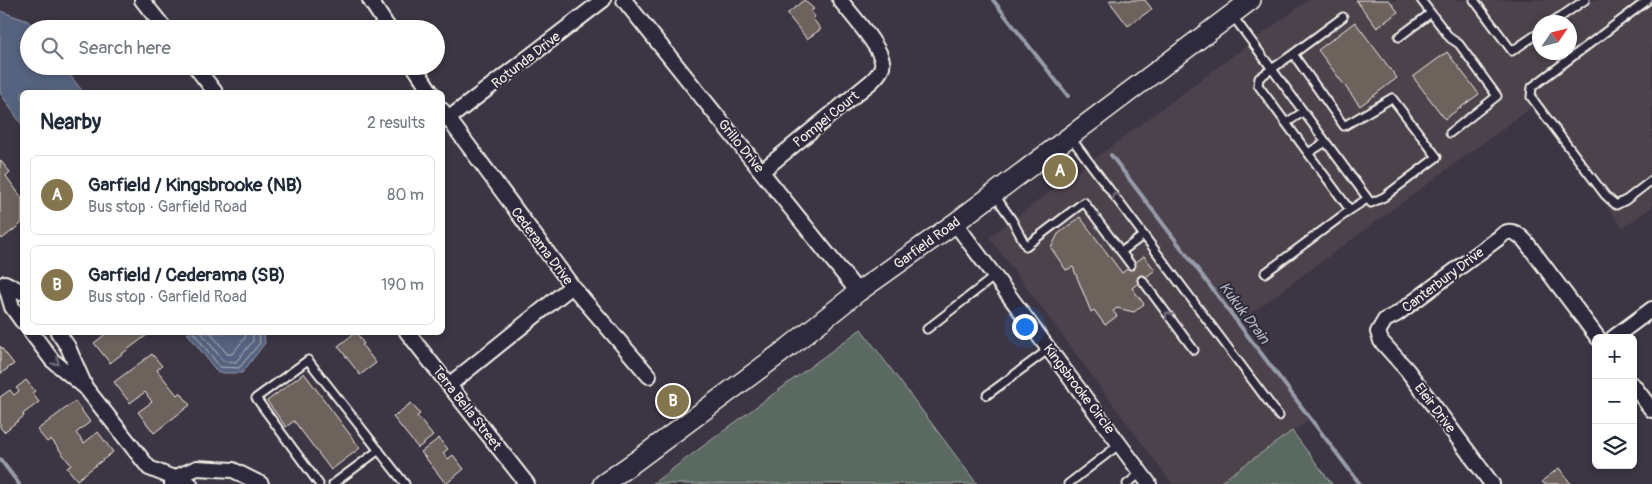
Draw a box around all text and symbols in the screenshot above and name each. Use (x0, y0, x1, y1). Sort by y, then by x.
north arrow (1532, 15, 1577, 60)
search box (20, 20, 445, 75)
street label: Rotunda Drive (488, 28, 564, 92)
icon: search (38, 34, 66, 62)
text: Search here (78, 36, 171, 60)
street label: Pompei Court (790, 87, 863, 151)
text: Nearby (40, 109, 101, 136)
text: 2 results (367, 113, 425, 133)
street label: Grillo Drive (714, 116, 768, 176)
pin: A (1044, 152, 1076, 190)
text: Garfield / Kingsbrooke (NB) (88, 173, 303, 197)
text: A (52, 185, 62, 205)
text: 80 m (387, 185, 424, 205)
one-way arrow (1112, 192, 1121, 202)
text: Bus stop · Garfield Road (88, 197, 247, 217)
street label: Cederama Drive (507, 204, 577, 288)
street label: Garfield Road (890, 213, 964, 273)
street label: Canterbury Drive (1399, 244, 1487, 316)
text: Garfield / Cederama (SB) (88, 263, 286, 287)
text: B (52, 275, 62, 295)
text: 190 m (381, 275, 424, 295)
water label: Kukuk Drain (1215, 278, 1274, 349)
text: Bus stop · Garfield Road (88, 287, 247, 307)
one-way arrow (1165, 311, 1174, 321)
your location (1012, 314, 1038, 340)
map controls (1592, 334, 1637, 469)
button: + (1592, 334, 1637, 379)
street label: Kingsbrooke Circle (1040, 341, 1118, 437)
one-way arrow (50, 356, 59, 365)
street label: Terra Bella Street (429, 362, 505, 454)
button: − (1592, 379, 1637, 424)
street label: Eleir Drive (1411, 380, 1459, 436)
pin: B (657, 382, 689, 420)
button: layers (1592, 424, 1637, 469)

